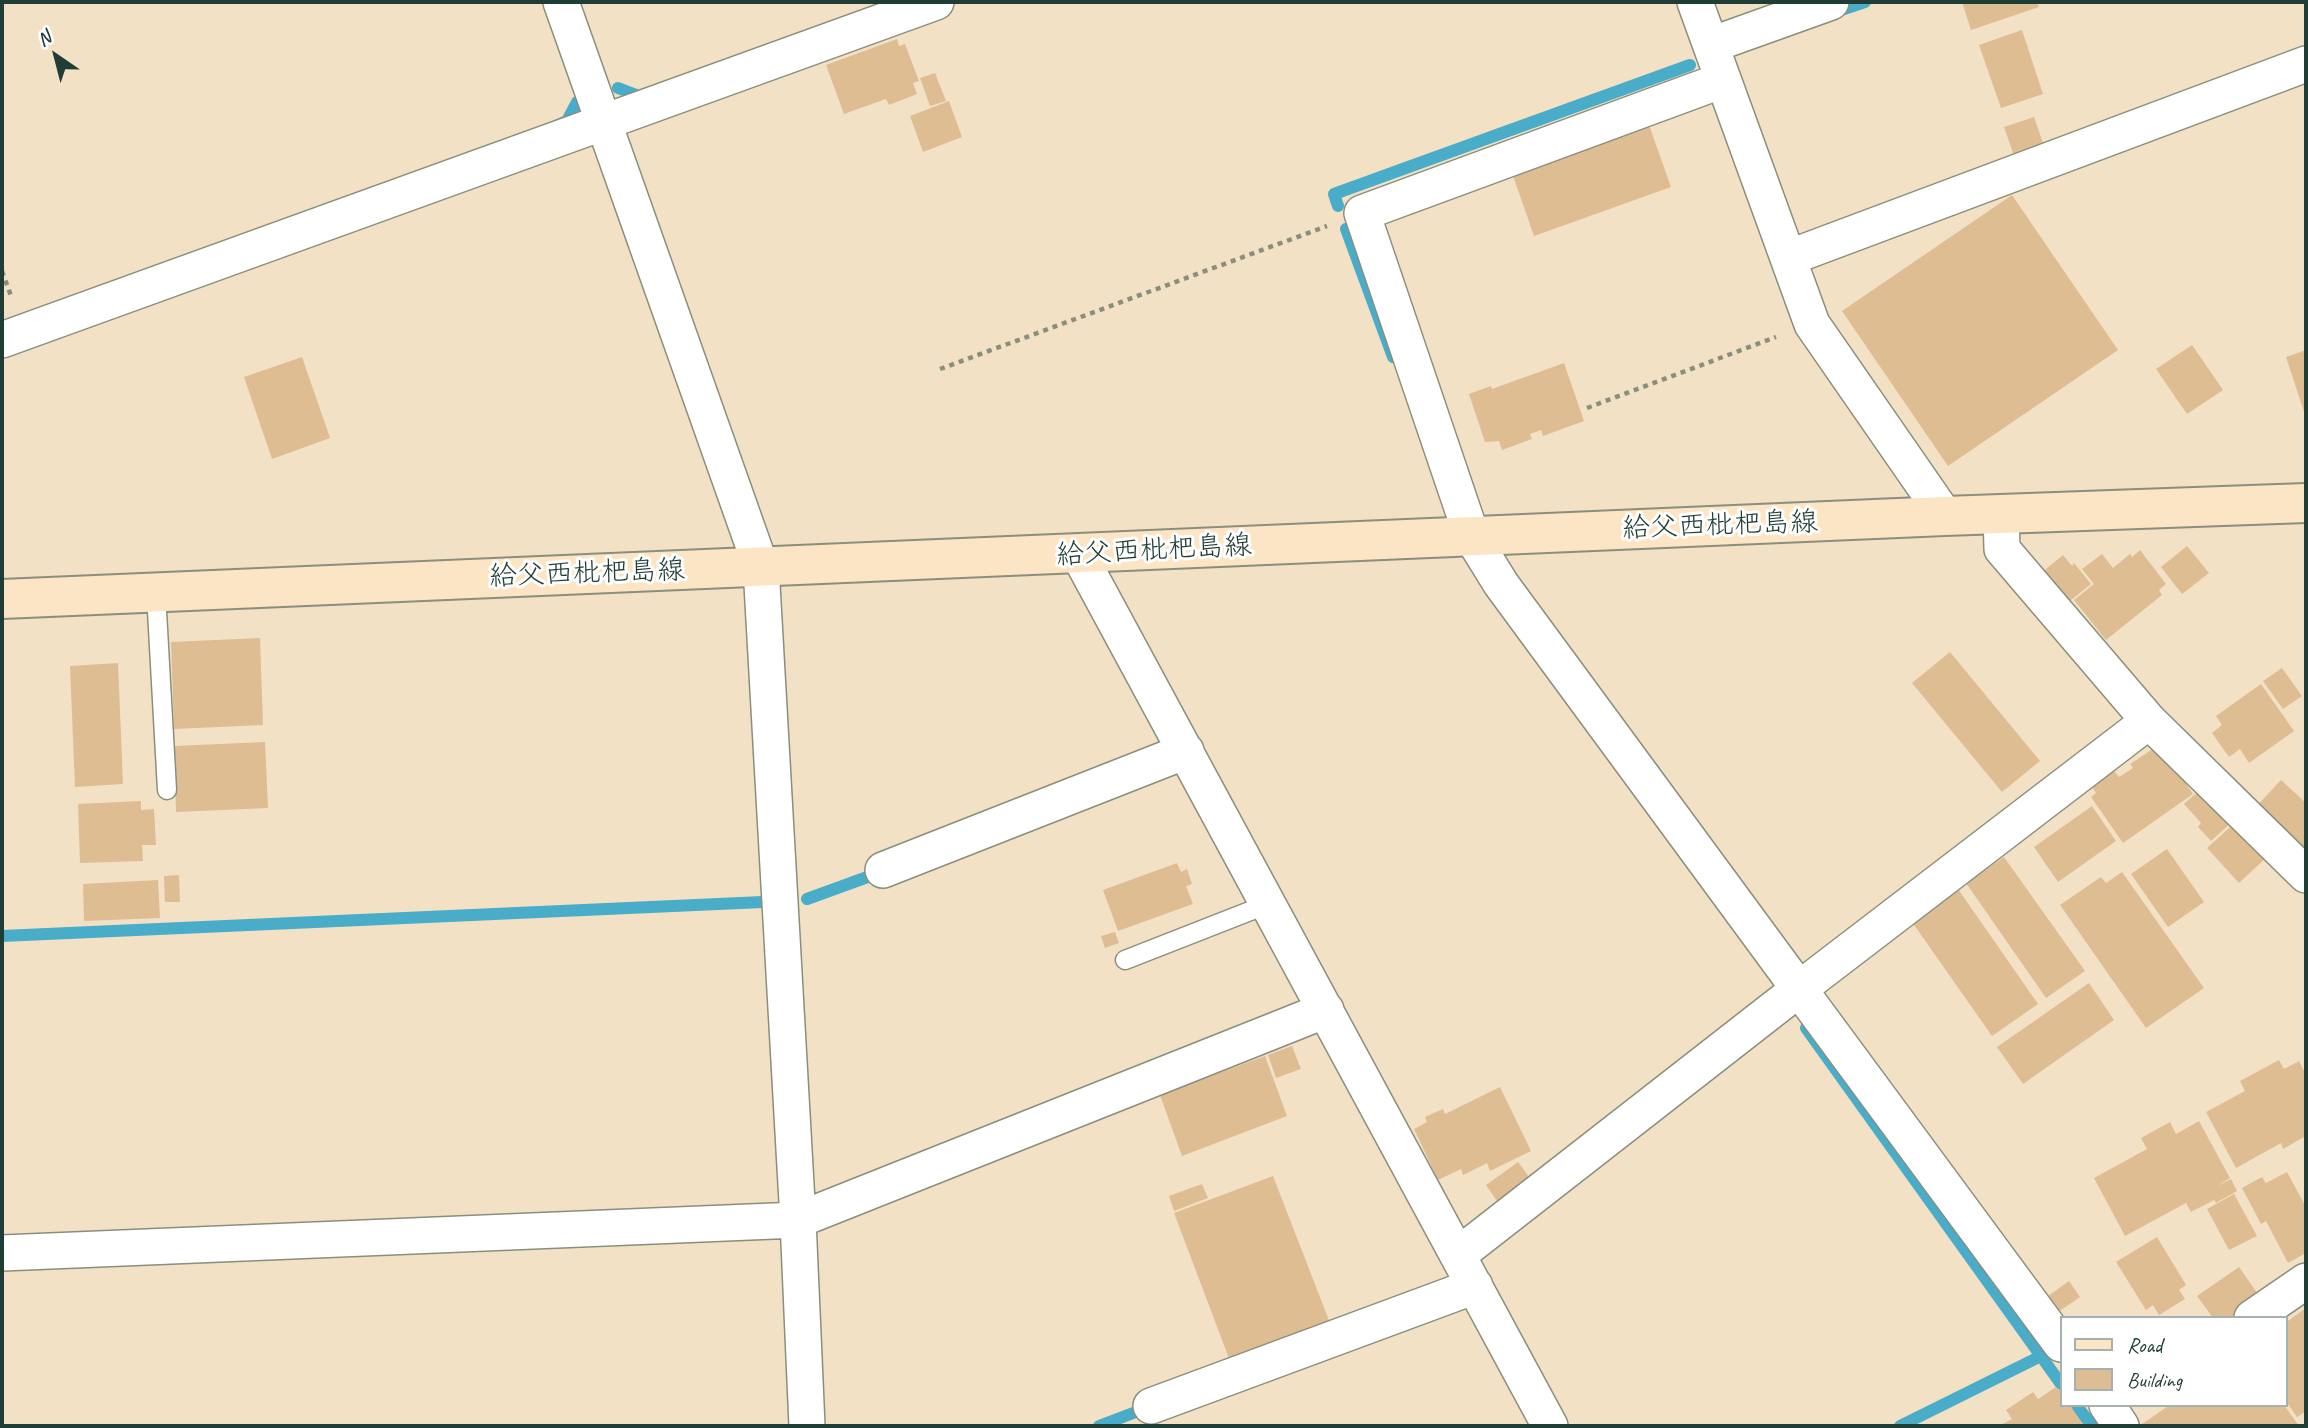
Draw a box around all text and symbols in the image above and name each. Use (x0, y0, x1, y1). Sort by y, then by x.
north arrow (21, 21, 91, 91)
text: N (32, 26, 56, 52)
street label: 給父西枇杷島線 (1621, 506, 1819, 546)
street label: 給父西枇杷島線 (1055, 529, 1253, 573)
street label: 給父西枇杷島線 (488, 554, 686, 594)
legend (2060, 1316, 2287, 1407)
text: Road (2127, 1332, 2162, 1358)
text: Building (2127, 1367, 2182, 1393)

